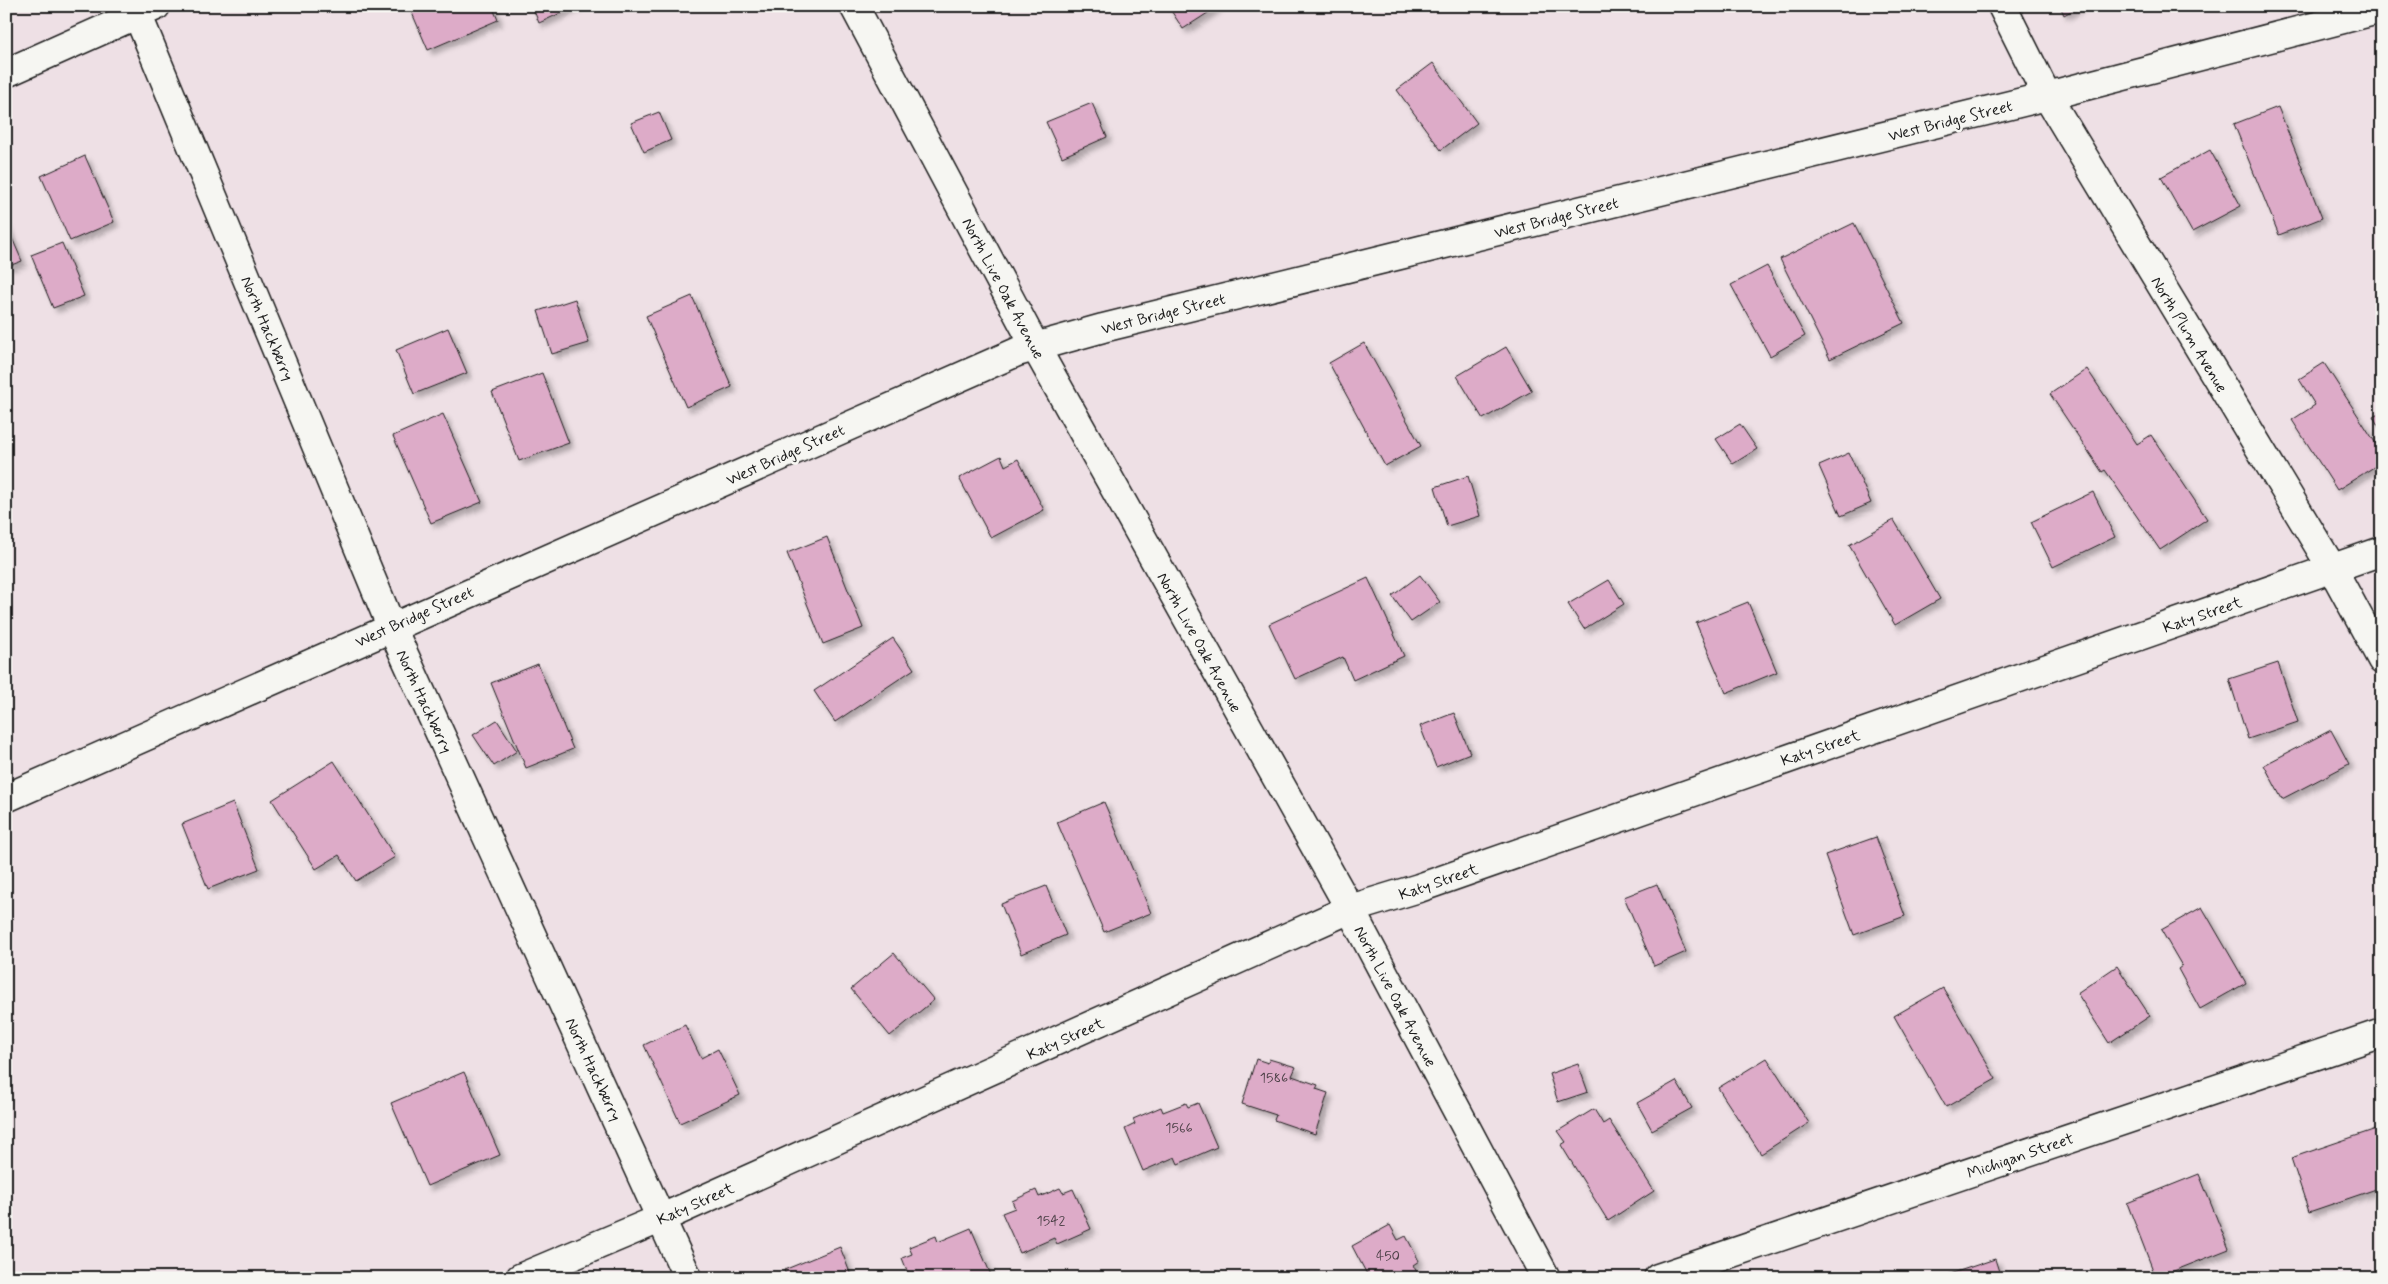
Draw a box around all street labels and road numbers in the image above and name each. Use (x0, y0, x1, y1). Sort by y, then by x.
street label: West Bridge Street (1886, 96, 2015, 147)
street label: West Bridge Street (1492, 193, 1621, 244)
street label: North Live Oak Avenue (957, 214, 1049, 363)
street label: North Hackberry (235, 273, 298, 384)
street label: North Plum Avenue (2146, 273, 2232, 397)
street label: West Bridge Street (1099, 289, 1228, 340)
street label: West Bridge Street (723, 420, 848, 491)
street label: North Live Oak Avenue (1151, 569, 1246, 717)
street label: West Bridge Street (352, 582, 477, 653)
street label: Katy Street (2160, 592, 2245, 639)
street label: North Hackberry (391, 647, 457, 757)
street label: Katy Street (1778, 725, 1863, 772)
street label: Katy Street (1396, 859, 1481, 906)
street label: North Live Oak Avenue (1349, 922, 1441, 1071)
street label: Katy Street (1024, 1013, 1108, 1066)
street label: North Hackberry (560, 1015, 626, 1125)
street label: Michigan Street (1964, 1128, 2077, 1185)
street label: Katy Street (654, 1178, 738, 1231)

